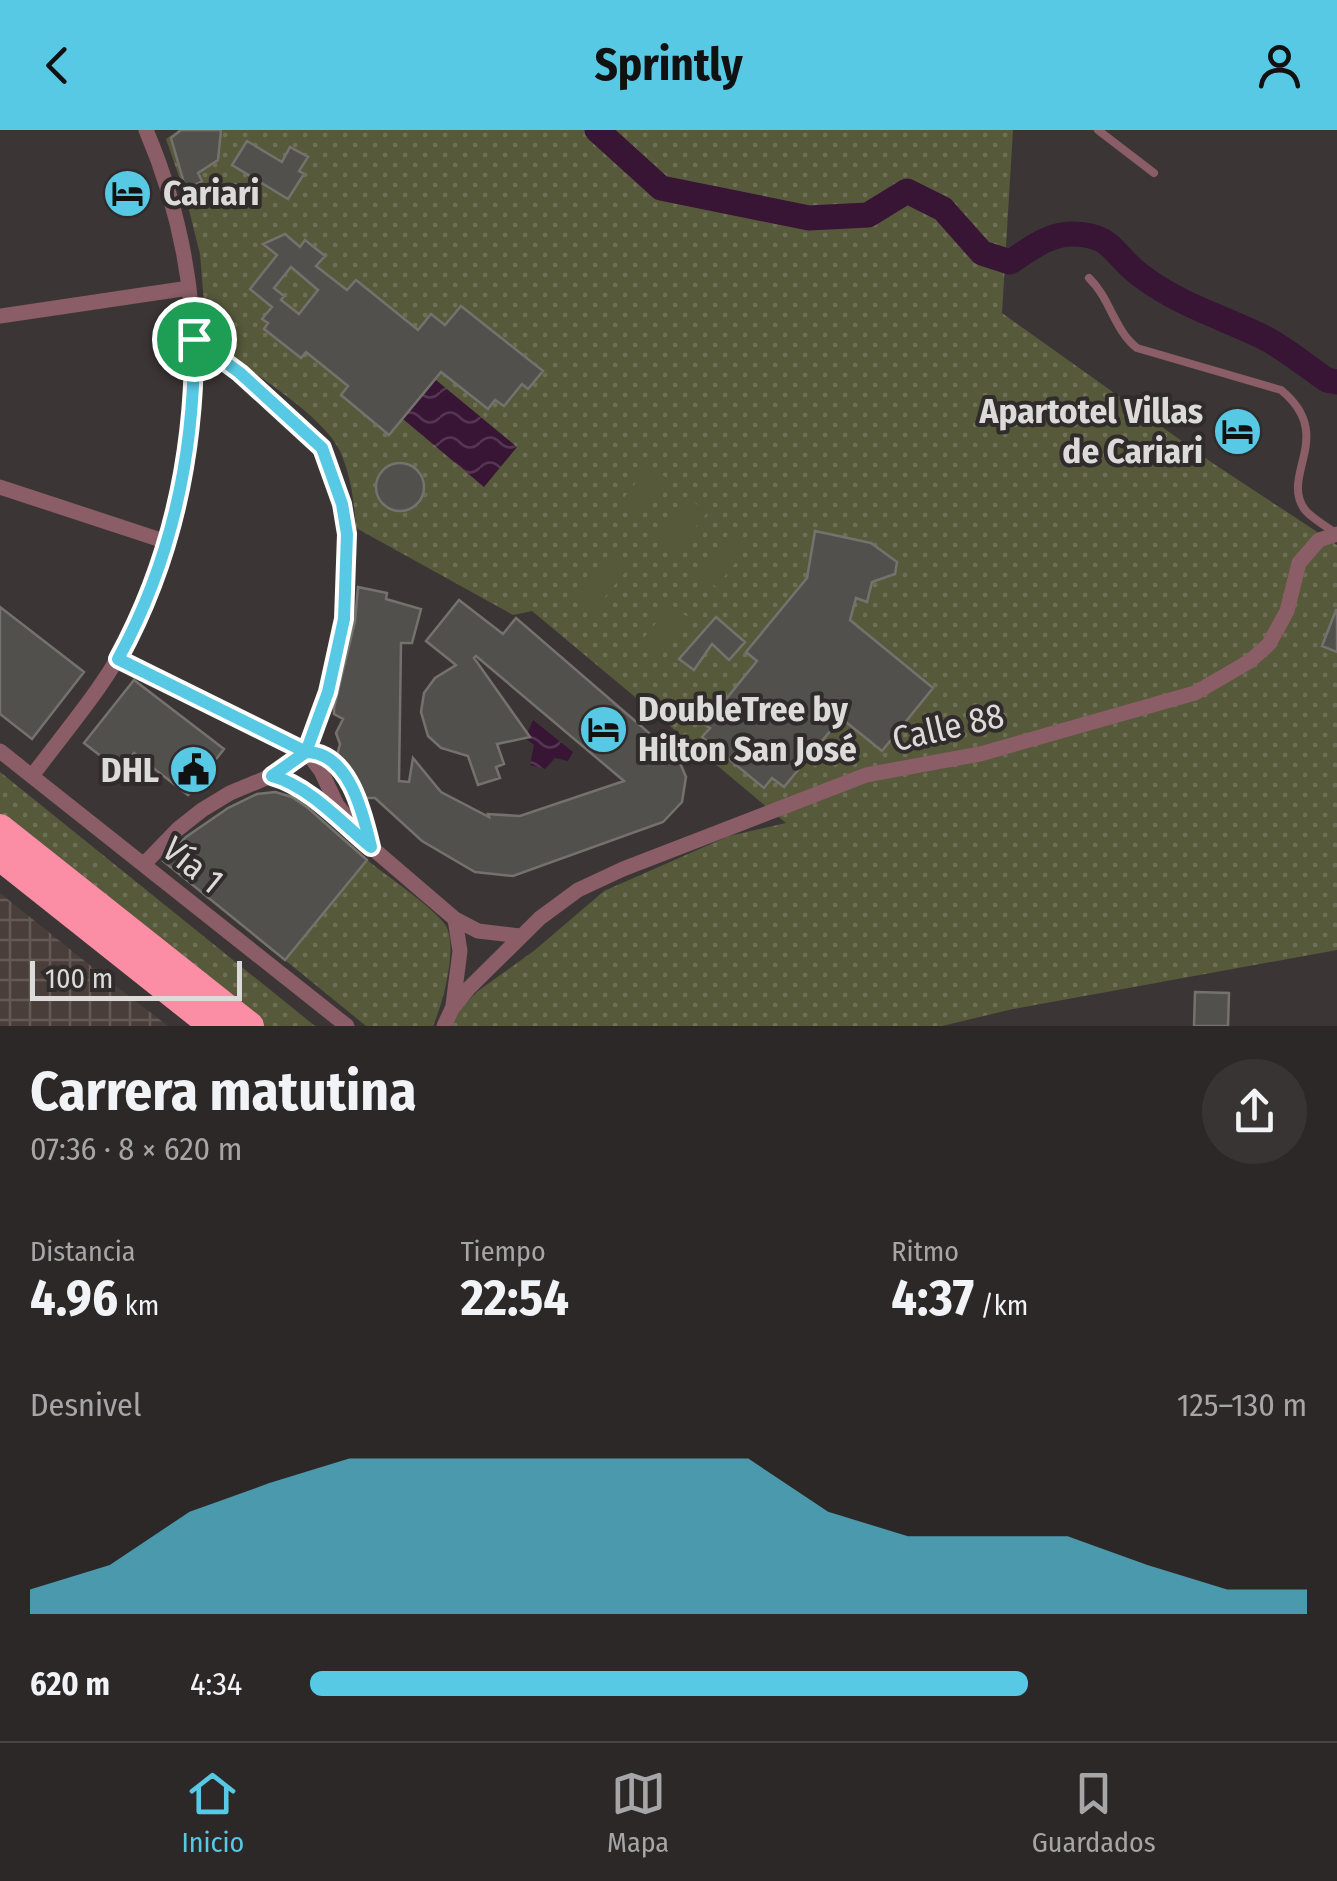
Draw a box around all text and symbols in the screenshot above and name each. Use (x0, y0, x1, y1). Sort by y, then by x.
icon: back (30, 38, 85, 93)
text: Sprintly (594, 38, 743, 92)
icon: person (1252, 38, 1307, 93)
hotel icon: Cariari (102, 167, 154, 219)
place label: Cariari (163, 172, 260, 214)
pin (152, 297, 237, 382)
icon: arrive (167, 312, 222, 367)
place label: Apartotel Villas de Cariari (978, 390, 1203, 472)
hotel icon: Apartotel Villas de Cariari (1212, 405, 1264, 457)
place label: DoubleTree by Hilton San José (638, 688, 857, 770)
street label: Calle 88 (888, 694, 1008, 760)
hotel icon: DoubleTree by Hilton San José (577, 703, 629, 755)
public building icon: DHL (168, 744, 220, 796)
place label: DHL (101, 749, 159, 791)
street label: Vía 1 (154, 828, 232, 902)
scale bar (30, 956, 242, 1000)
text: 100 m (45, 962, 113, 995)
text: Carrera matutina (30, 1059, 417, 1125)
button: share (1202, 1059, 1307, 1164)
text: 07:36 · 8 × 620 m (30, 1130, 242, 1168)
text: Distancia (30, 1235, 135, 1268)
text: Tiempo (461, 1235, 546, 1268)
text: Ritmo (891, 1235, 959, 1268)
text: 4.96 (30, 1268, 118, 1328)
text: 22:54 (461, 1268, 569, 1328)
text: 4:37 (891, 1268, 974, 1328)
text: km (118, 1289, 159, 1322)
text: /km (974, 1289, 1028, 1322)
text: Desnivel (30, 1386, 141, 1424)
text: 125–130 m (1177, 1386, 1307, 1424)
text: 620 m (30, 1665, 110, 1703)
text: 4:34 (190, 1665, 242, 1703)
tab: Inicio (181, 1766, 244, 1859)
tab: Mapa (607, 1766, 669, 1859)
tab: Guardados (1032, 1766, 1156, 1859)

